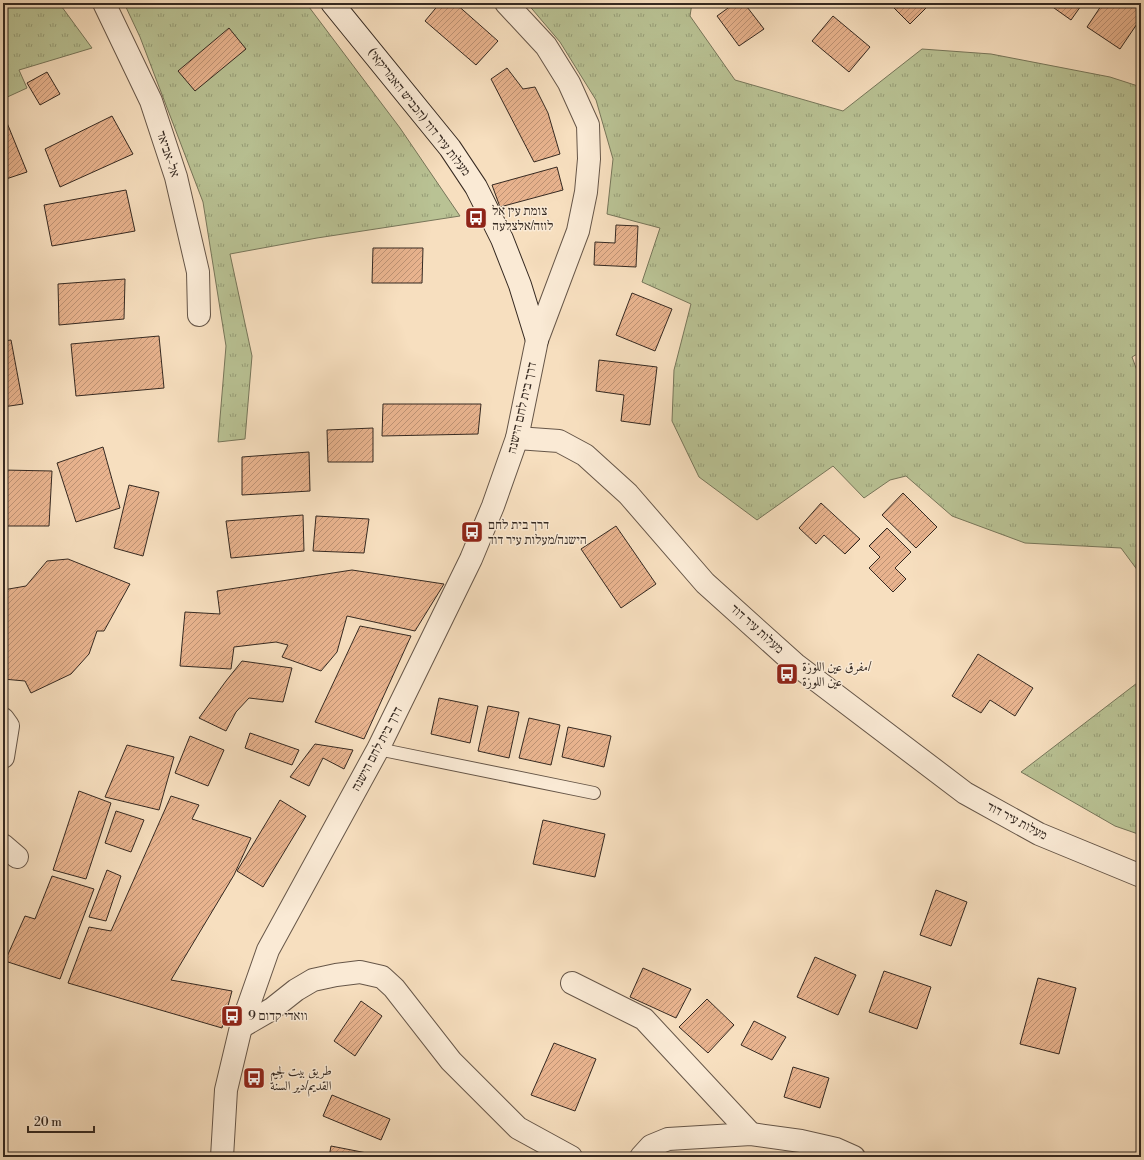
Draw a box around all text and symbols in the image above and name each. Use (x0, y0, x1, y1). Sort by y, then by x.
street label: מעלות עיר דוד (הכביש האמריקאי) (364, 45, 474, 179)
street label: אל-אביאד (153, 129, 183, 179)
place label: צומת עין אל לוזה/אלצלעה (492, 203, 553, 234)
bus stop icon: צומת עין אל לוזה/אלצלעה (463, 205, 489, 231)
street label: דרך בית לחם הישנה (504, 361, 540, 455)
place label: דרך בית לחם הישנה/מעלות עיר דוד (488, 517, 587, 548)
bus stop icon: דרך בית לחם הישנה/מעלות עיר דוד (459, 519, 485, 545)
street label: מעלות עיר דוד (727, 601, 787, 657)
place label: مفرق عين اللوزة/ عين اللوزة (802, 659, 872, 690)
bus stop icon: مفرق عين اللوزة/ عين اللوزة (774, 661, 800, 687)
street label: דרך בית לחם הישנה (348, 704, 406, 794)
street label: מעלות עיר דוד (984, 798, 1050, 844)
bus stop icon: וואדי קדום 9 (219, 1003, 245, 1029)
place label: וואדי קדום 9 (248, 1008, 308, 1024)
place label: طريق بيت لحم القديم/دير السُنّة (270, 1063, 332, 1097)
bus stop icon: طريق بيت لحم القديم/دير السُنّة (241, 1065, 267, 1091)
scale bar (28, 1108, 94, 1134)
text: 20 m (34, 1115, 62, 1130)

